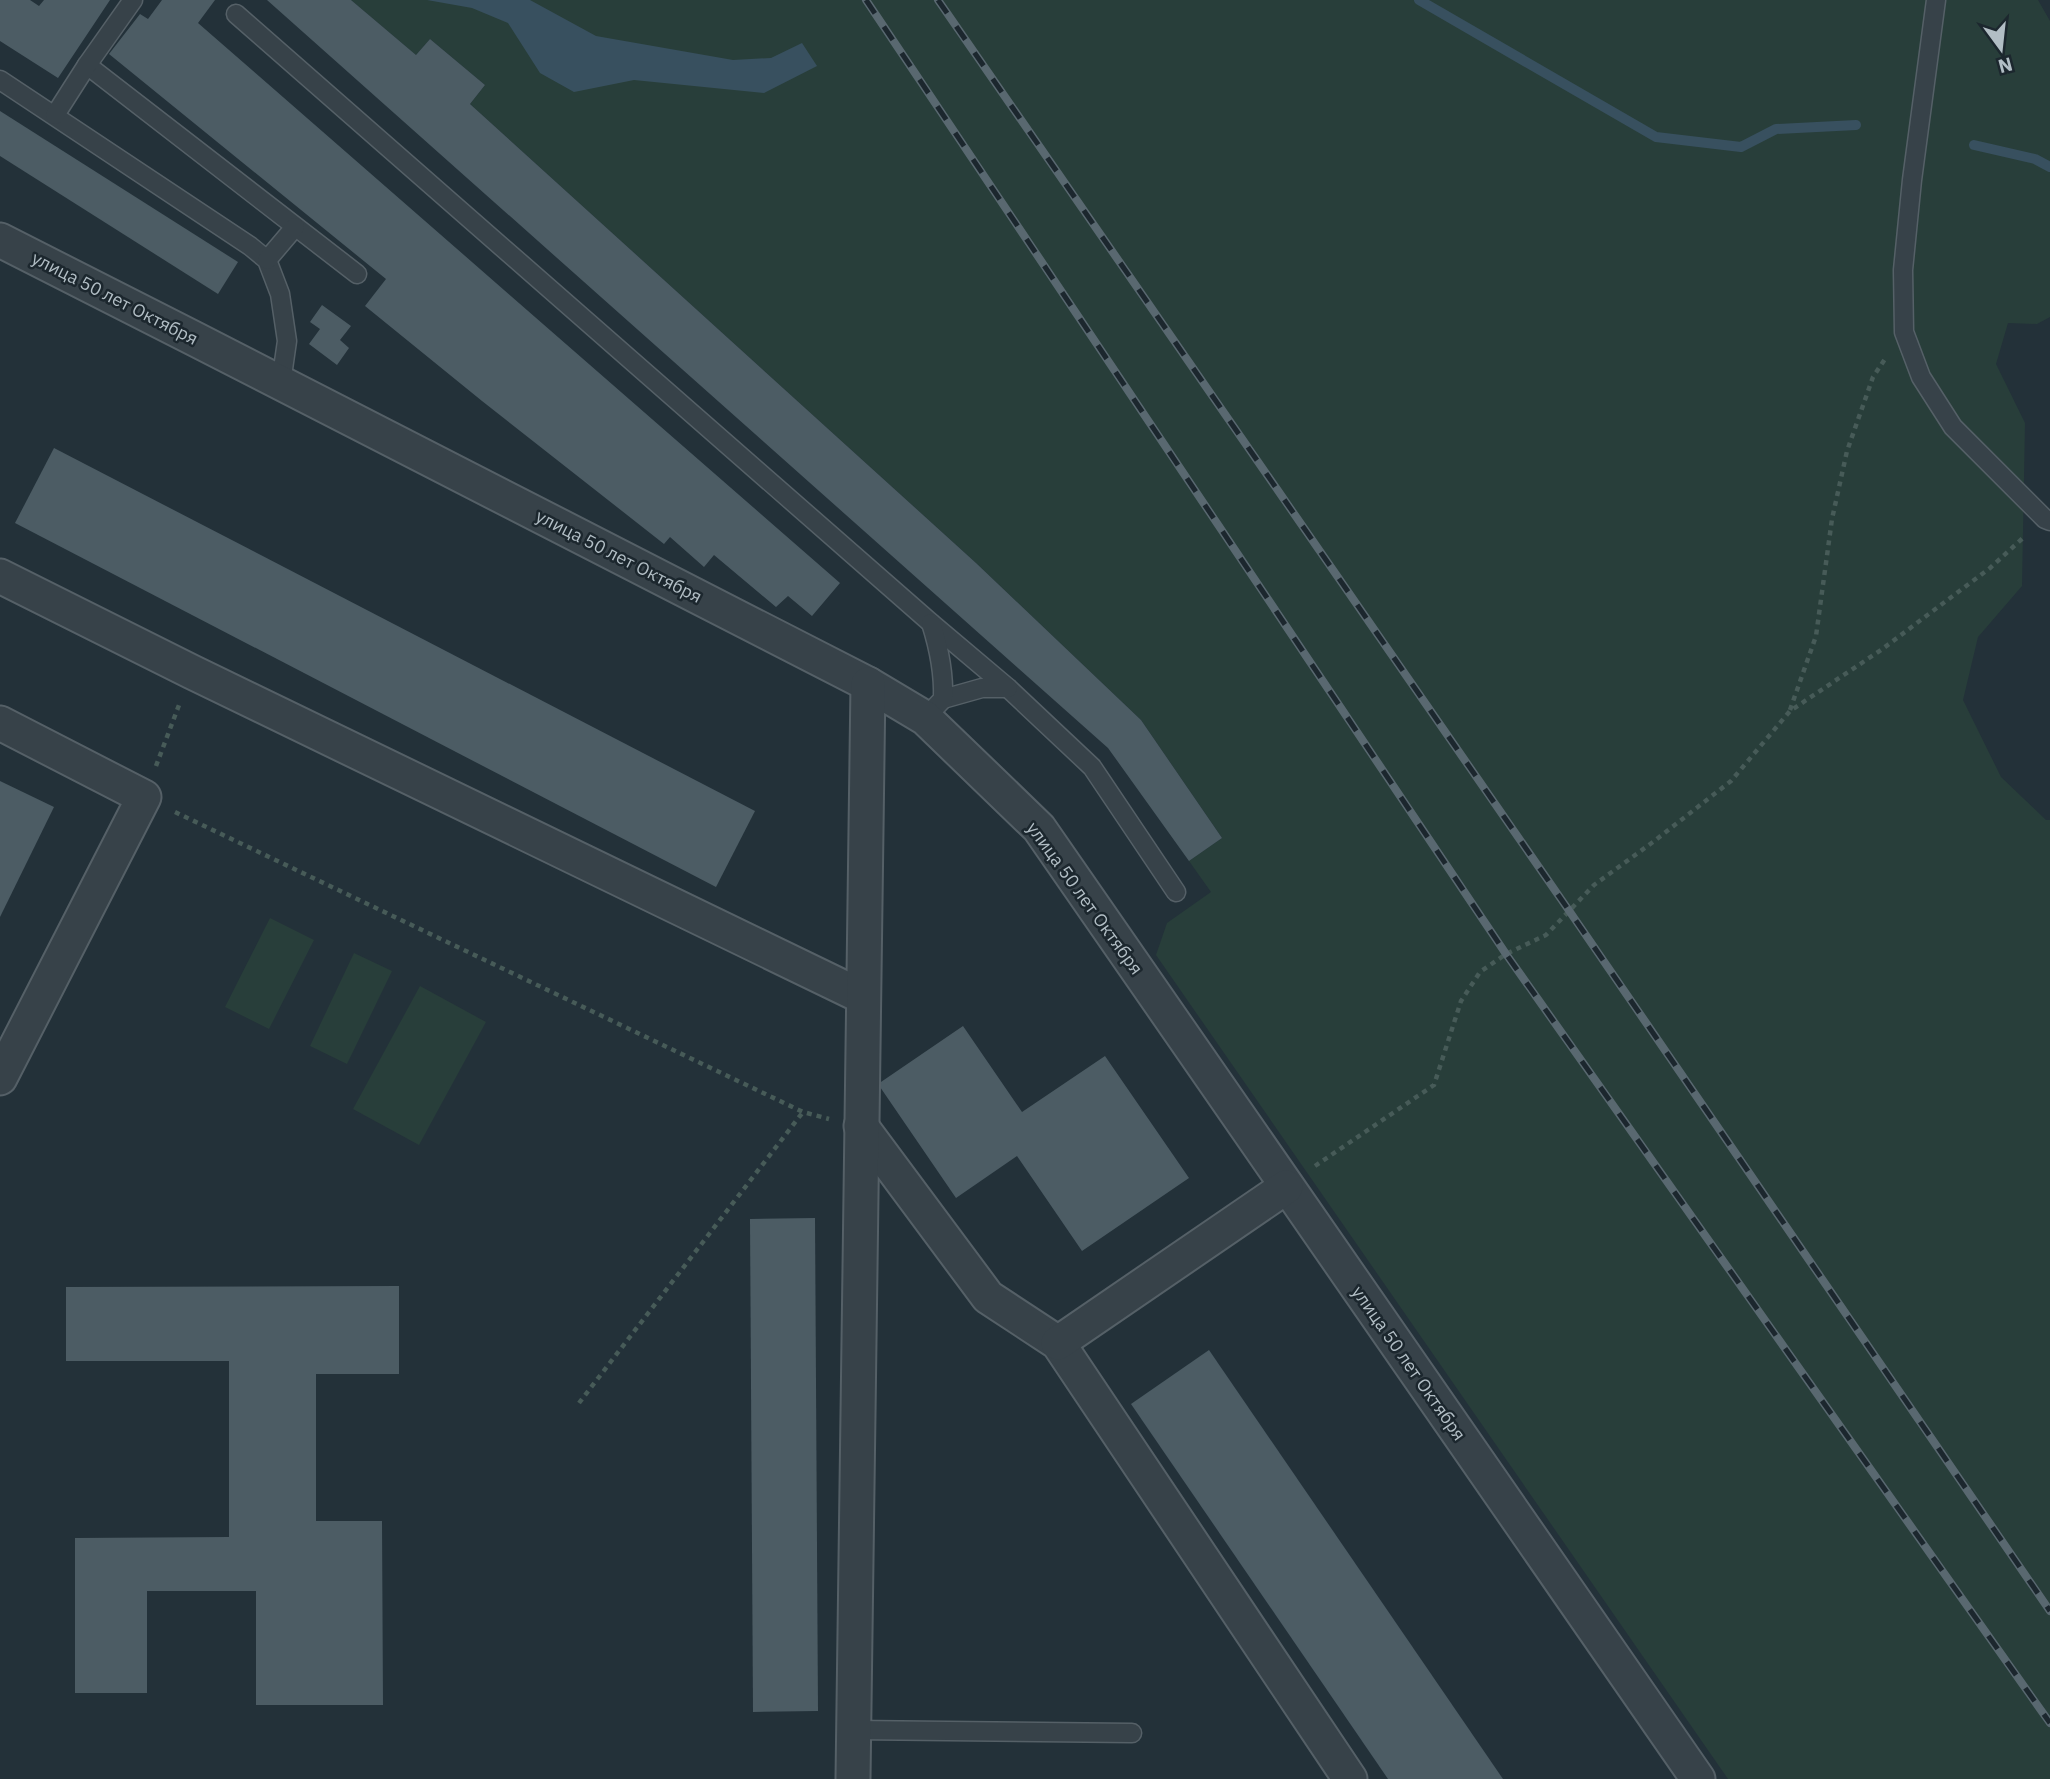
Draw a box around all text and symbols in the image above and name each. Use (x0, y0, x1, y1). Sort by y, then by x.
north arrow (1966, 14, 2036, 84)
text: N (1996, 52, 2015, 79)
street label: улица 50 лет Октября (28, 246, 202, 350)
street label: улица 50 лет Октября (532, 504, 706, 608)
street label: улица 50 лет Октября (1022, 817, 1148, 979)
street label: улица 50 лет Октября (1347, 1281, 1471, 1445)

